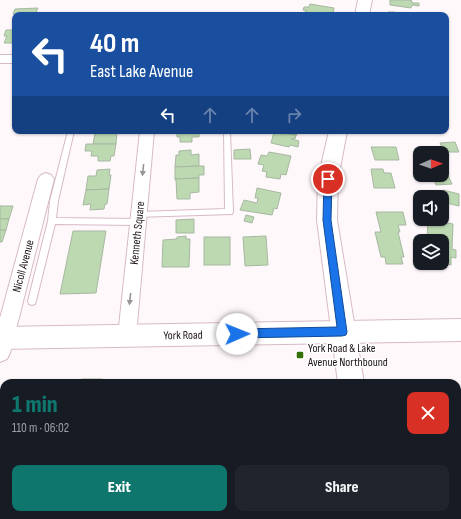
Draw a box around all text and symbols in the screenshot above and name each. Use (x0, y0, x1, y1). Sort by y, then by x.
text: 40 m (90, 27, 139, 60)
icon: left (24, 28, 76, 80)
text: East Lake Avenue (90, 61, 193, 82)
icon: left (157, 104, 179, 126)
icon: ahead (199, 104, 221, 126)
icon: ahead (241, 104, 263, 126)
icon: right (283, 104, 305, 126)
north arrow (413, 146, 449, 182)
map controls (413, 146, 449, 270)
pin (311, 162, 345, 196)
one-way arrow (140, 164, 146, 176)
icon: arrive (317, 168, 339, 190)
button: sound (413, 190, 449, 226)
street label: Kenneth Square (127, 200, 148, 265)
button: layers (413, 234, 449, 270)
street label: Nicoll Avenue (9, 238, 38, 294)
one-way arrow (127, 293, 134, 305)
position arrow (216, 313, 258, 355)
street label: York Road (163, 328, 203, 343)
place label: York Road & Lake Avenue Northbound (307, 341, 388, 370)
marker: York Road & Lake Avenue Northbound (295, 350, 305, 360)
text: 1 min (12, 390, 58, 419)
button: close (407, 392, 449, 434)
text: 110 m · 06:02 (12, 420, 69, 436)
button: Exit (12, 465, 227, 511)
button: Share (235, 465, 449, 511)

